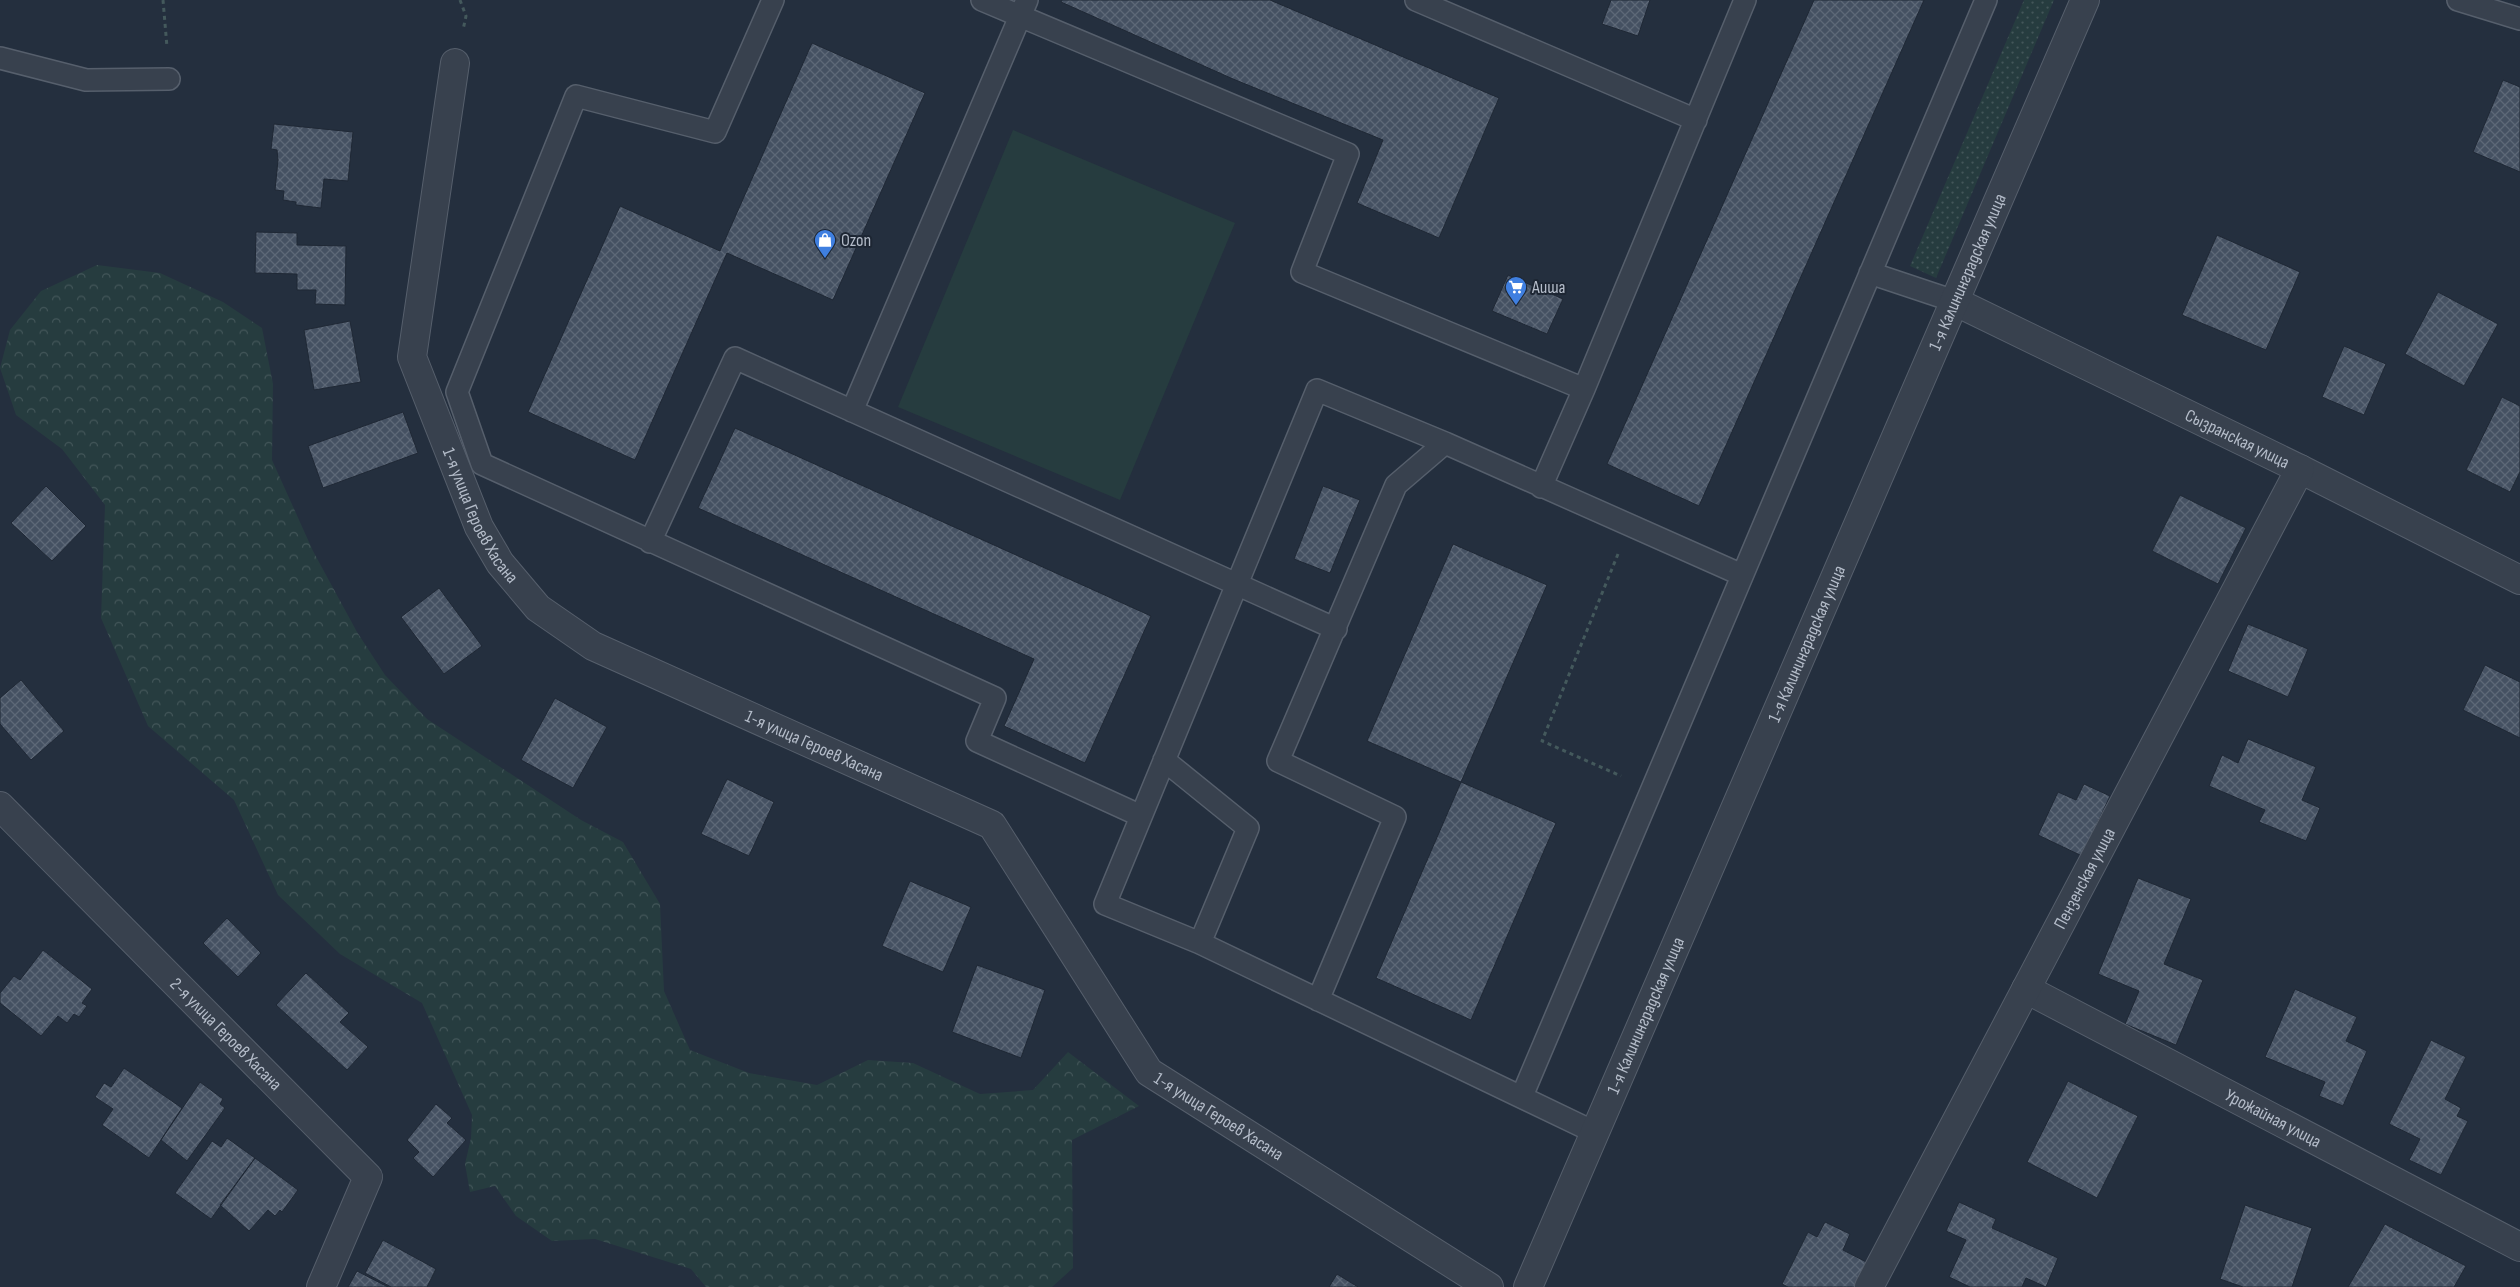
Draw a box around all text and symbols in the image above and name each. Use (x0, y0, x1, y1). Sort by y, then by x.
street label: 1-я Калининградская улица (1924, 190, 2010, 354)
shop icon: Ozon (813, 228, 837, 259)
place label: Ozon (841, 230, 871, 251)
supermarket icon: Аиша (1504, 275, 1528, 306)
place label: Аиша (1531, 277, 1566, 298)
street label: Сызранская улица (2182, 404, 2293, 473)
street label: 1-я улица Героев Хасана (438, 445, 523, 587)
street label: 1-я Калининградская улица (1763, 562, 1850, 725)
street label: 1-я улица Героев Хасана (742, 705, 887, 785)
street label: Пензенская улица (2049, 824, 2120, 932)
street label: 1-я Калининградская улица (1602, 934, 1689, 1097)
street label: 2-я улица Героев Хасана (166, 973, 286, 1095)
street label: 1-я улица Героев Хасана (1150, 1068, 1287, 1165)
street label: Урожайная улица (2222, 1084, 2325, 1152)

